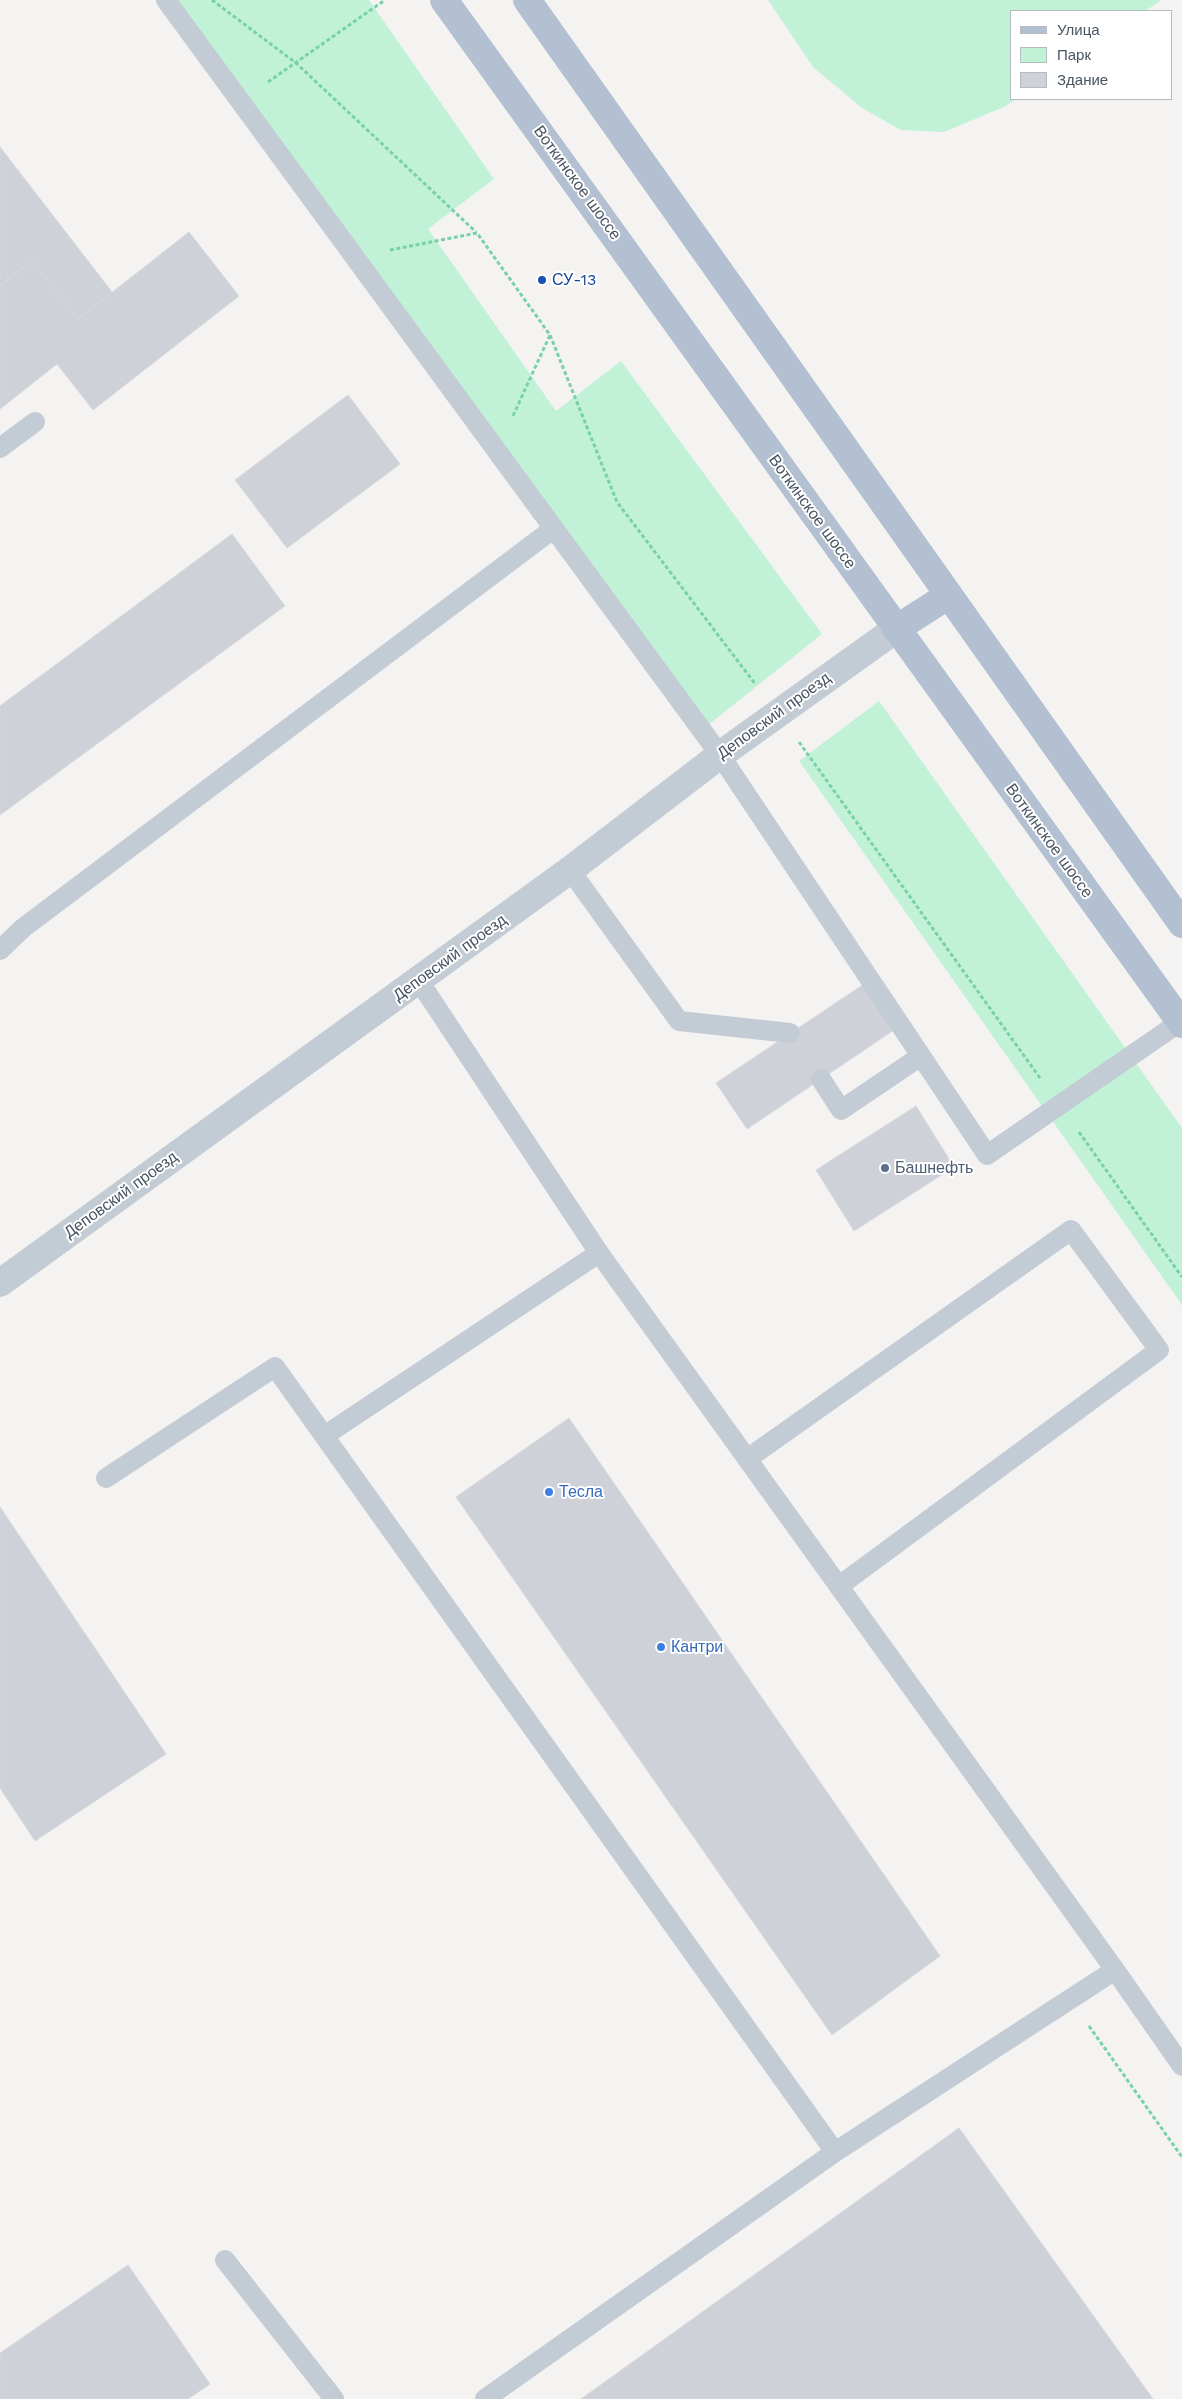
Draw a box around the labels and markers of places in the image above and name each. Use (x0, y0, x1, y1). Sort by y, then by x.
place label: СУ-13 (552, 270, 596, 290)
marker: СУ-13 (536, 274, 548, 286)
place label: Башнефть (895, 1158, 973, 1178)
marker: Башнефть (879, 1162, 891, 1174)
place label: Тесла (559, 1482, 603, 1502)
marker: Тесла (543, 1486, 555, 1498)
place label: Кантри (671, 1637, 723, 1657)
marker: Кантри (655, 1641, 667, 1653)

